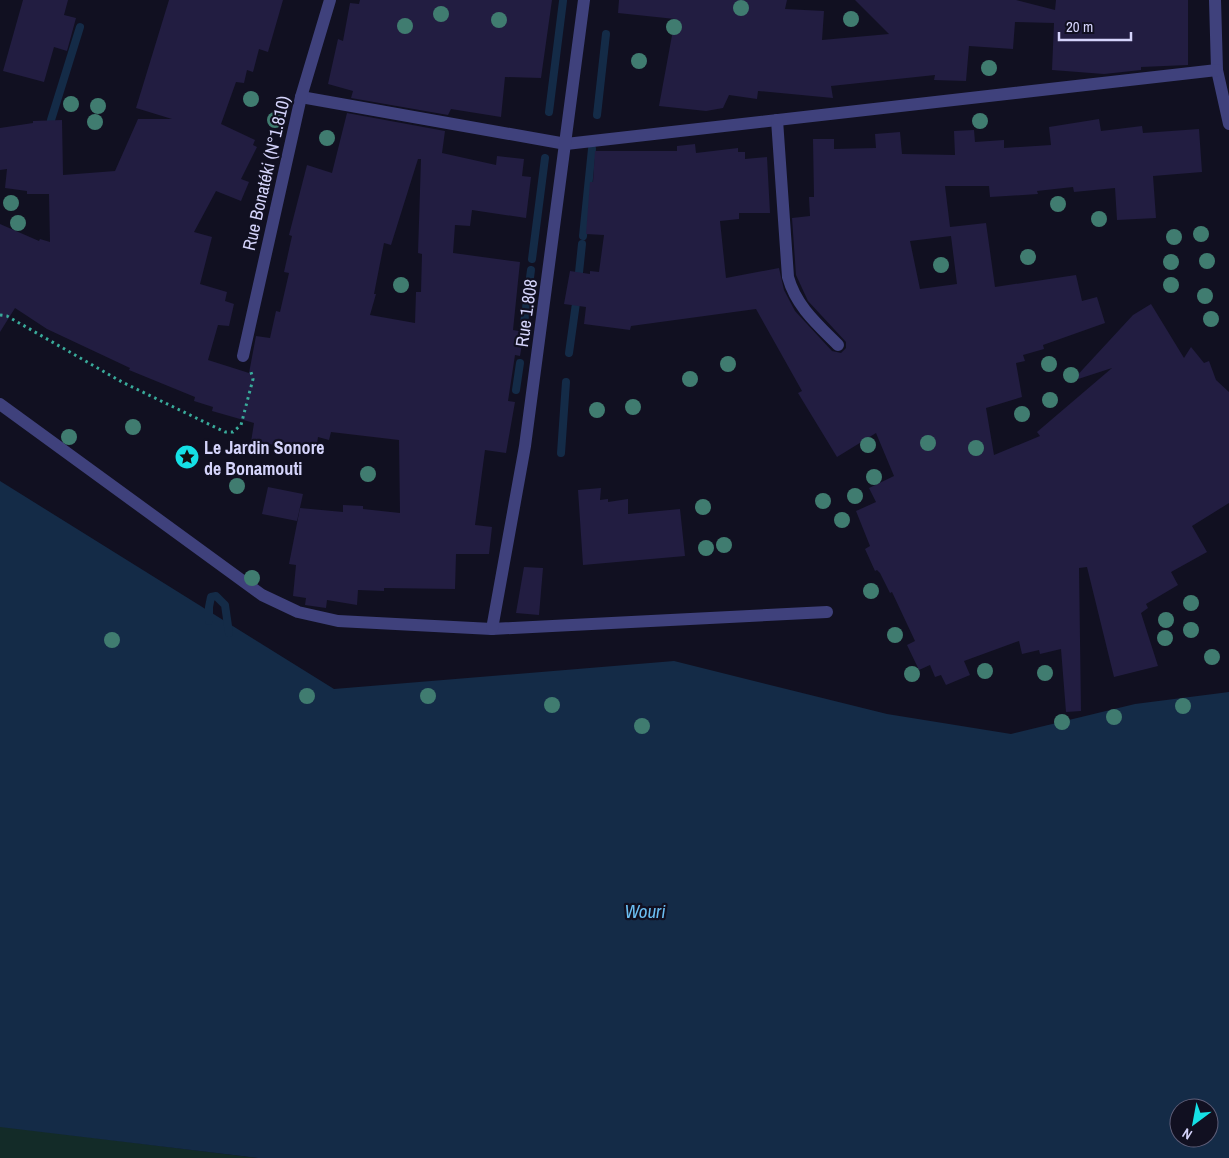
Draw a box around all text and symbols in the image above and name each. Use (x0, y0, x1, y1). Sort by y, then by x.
scale bar (1059, 10, 1132, 42)
text: 20 m (1066, 16, 1093, 37)
street label: Rue Bonatéki (N°1.810) (236, 93, 296, 253)
street label: Rue 1.808 (509, 278, 543, 348)
place label: Le Jardin Sonore de Bonamouti (204, 435, 325, 481)
place icon: Le Jardin Sonore de Bonamouti (174, 444, 200, 470)
water label: Wouri (624, 898, 666, 924)
north arrow (1169, 1098, 1219, 1148)
text: N (1179, 1124, 1195, 1144)

